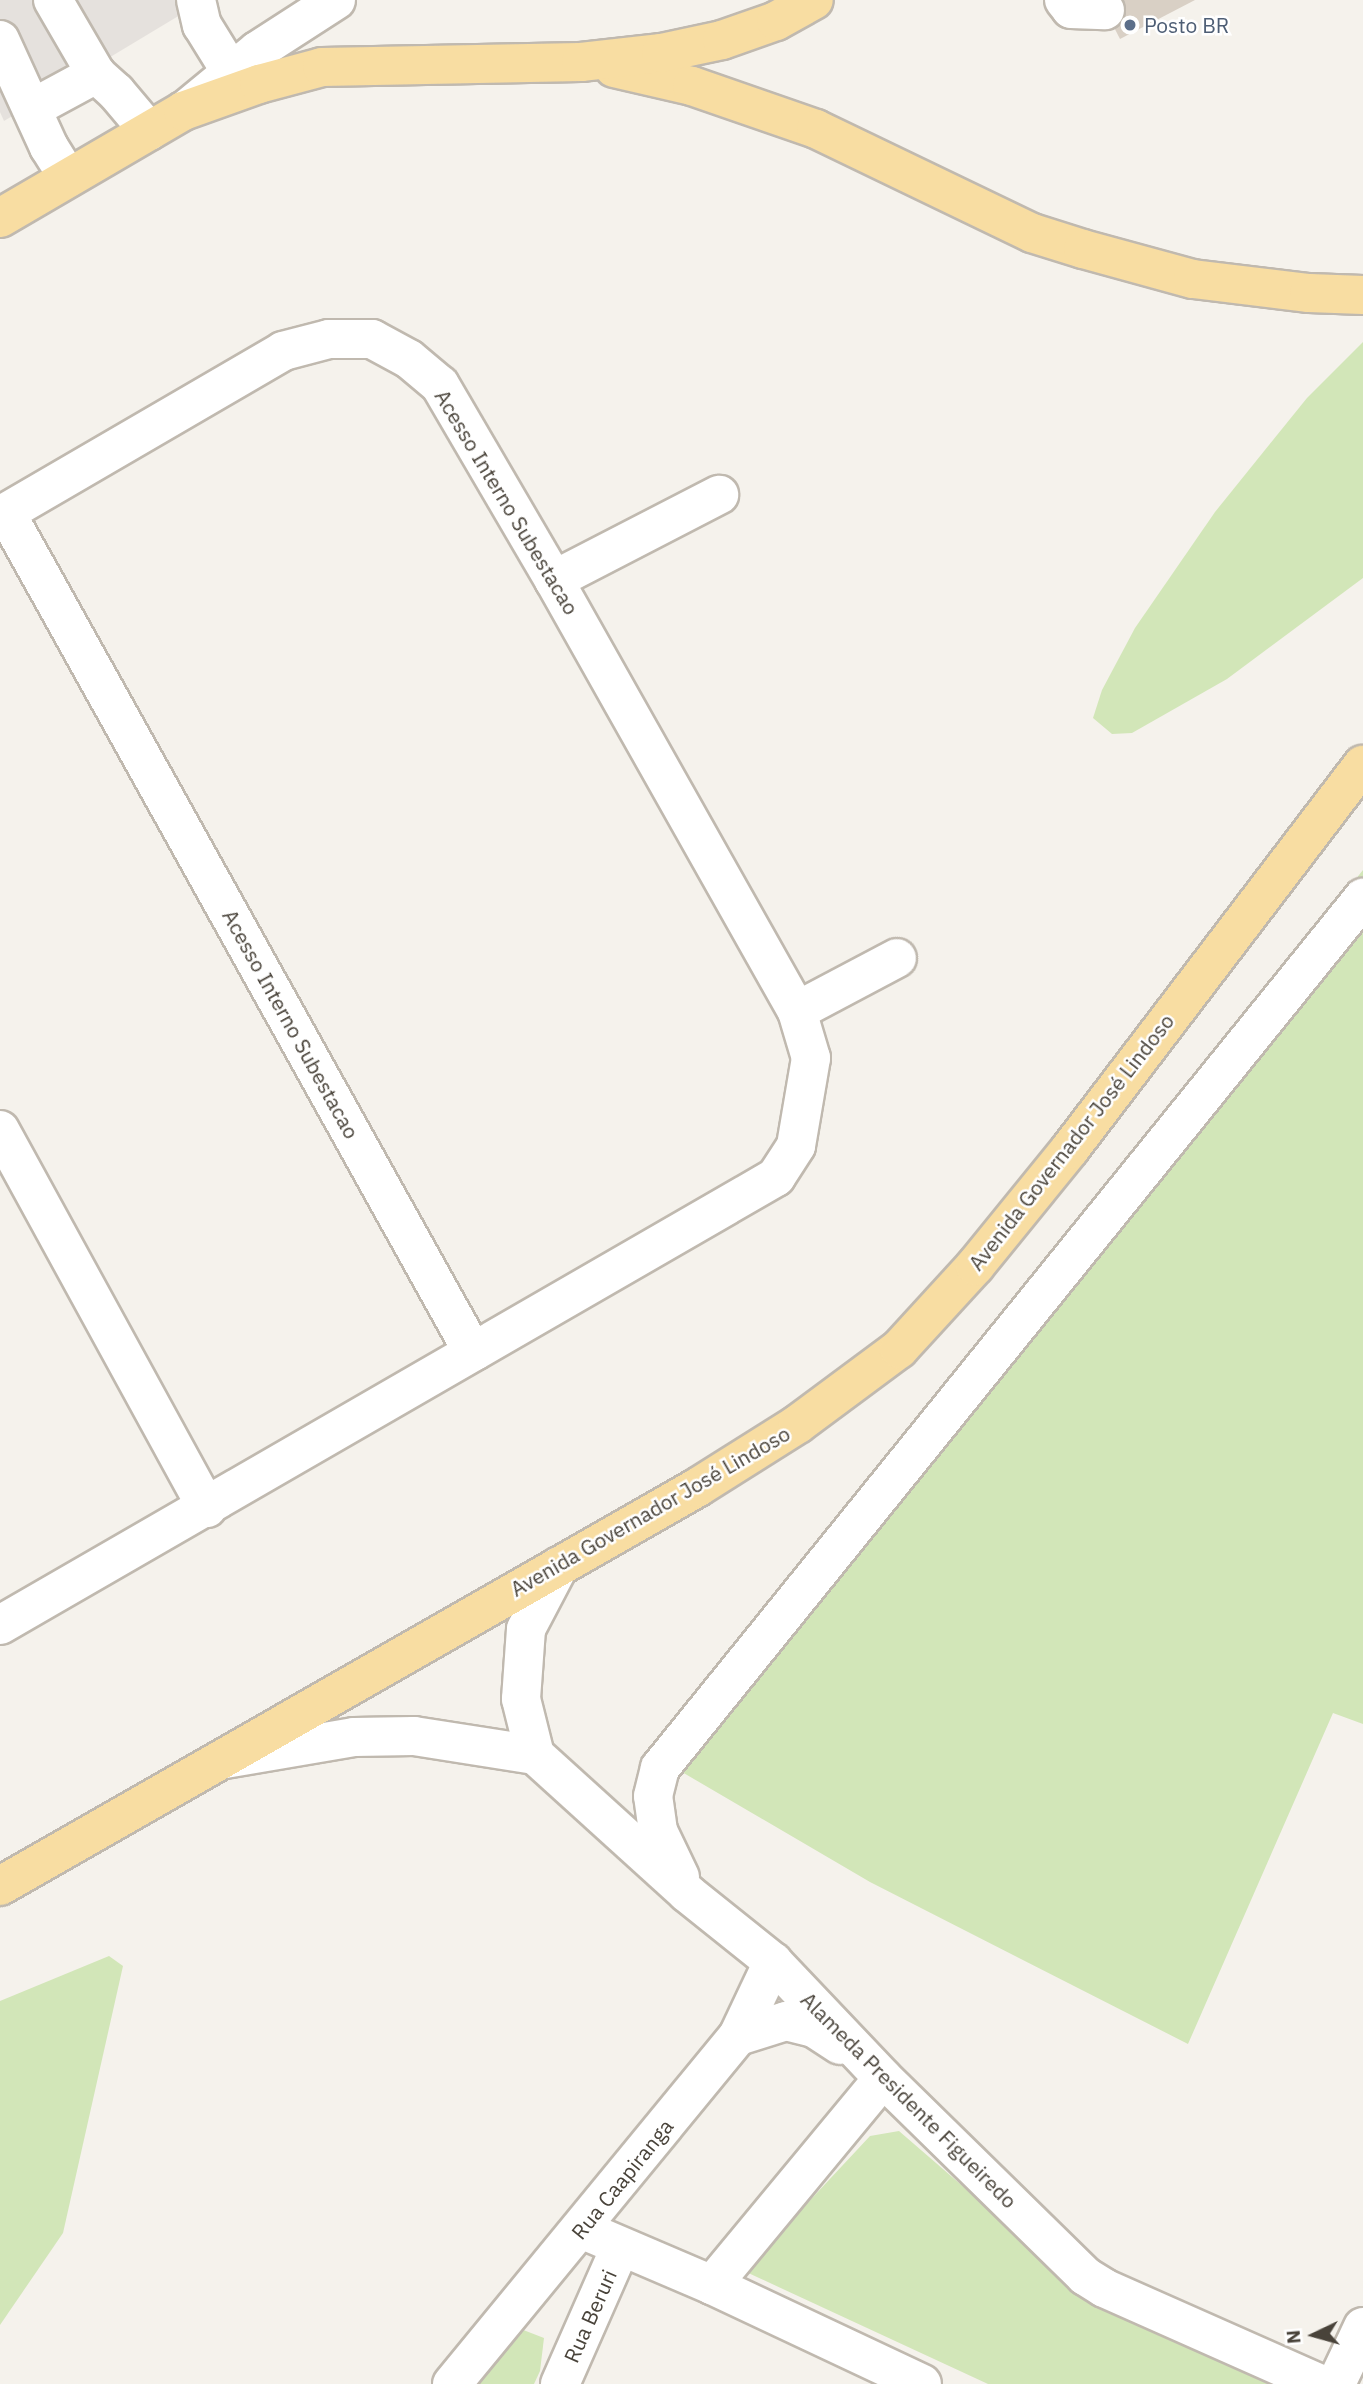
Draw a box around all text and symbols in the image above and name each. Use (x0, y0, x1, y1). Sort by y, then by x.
place label: Posto BR (1144, 12, 1229, 38)
marker: Posto BR (1122, 17, 1138, 33)
street label: Acesso Interno Subestacao (430, 385, 584, 619)
street label: Acesso Interno Subestacao (217, 905, 365, 1143)
street label: Avenida Governador José Lindoso (963, 1009, 1179, 1275)
street label: Avenida Governador José Lindoso (506, 1420, 794, 1602)
street label: Alameda Presidente Figueiredo (796, 1987, 1022, 2213)
street label: Rua Caapiranga (566, 2114, 678, 2244)
street label: Rua Beruri (558, 2265, 622, 2367)
north arrow (1279, 2300, 1349, 2370)
text: N (1281, 2329, 1306, 2345)

